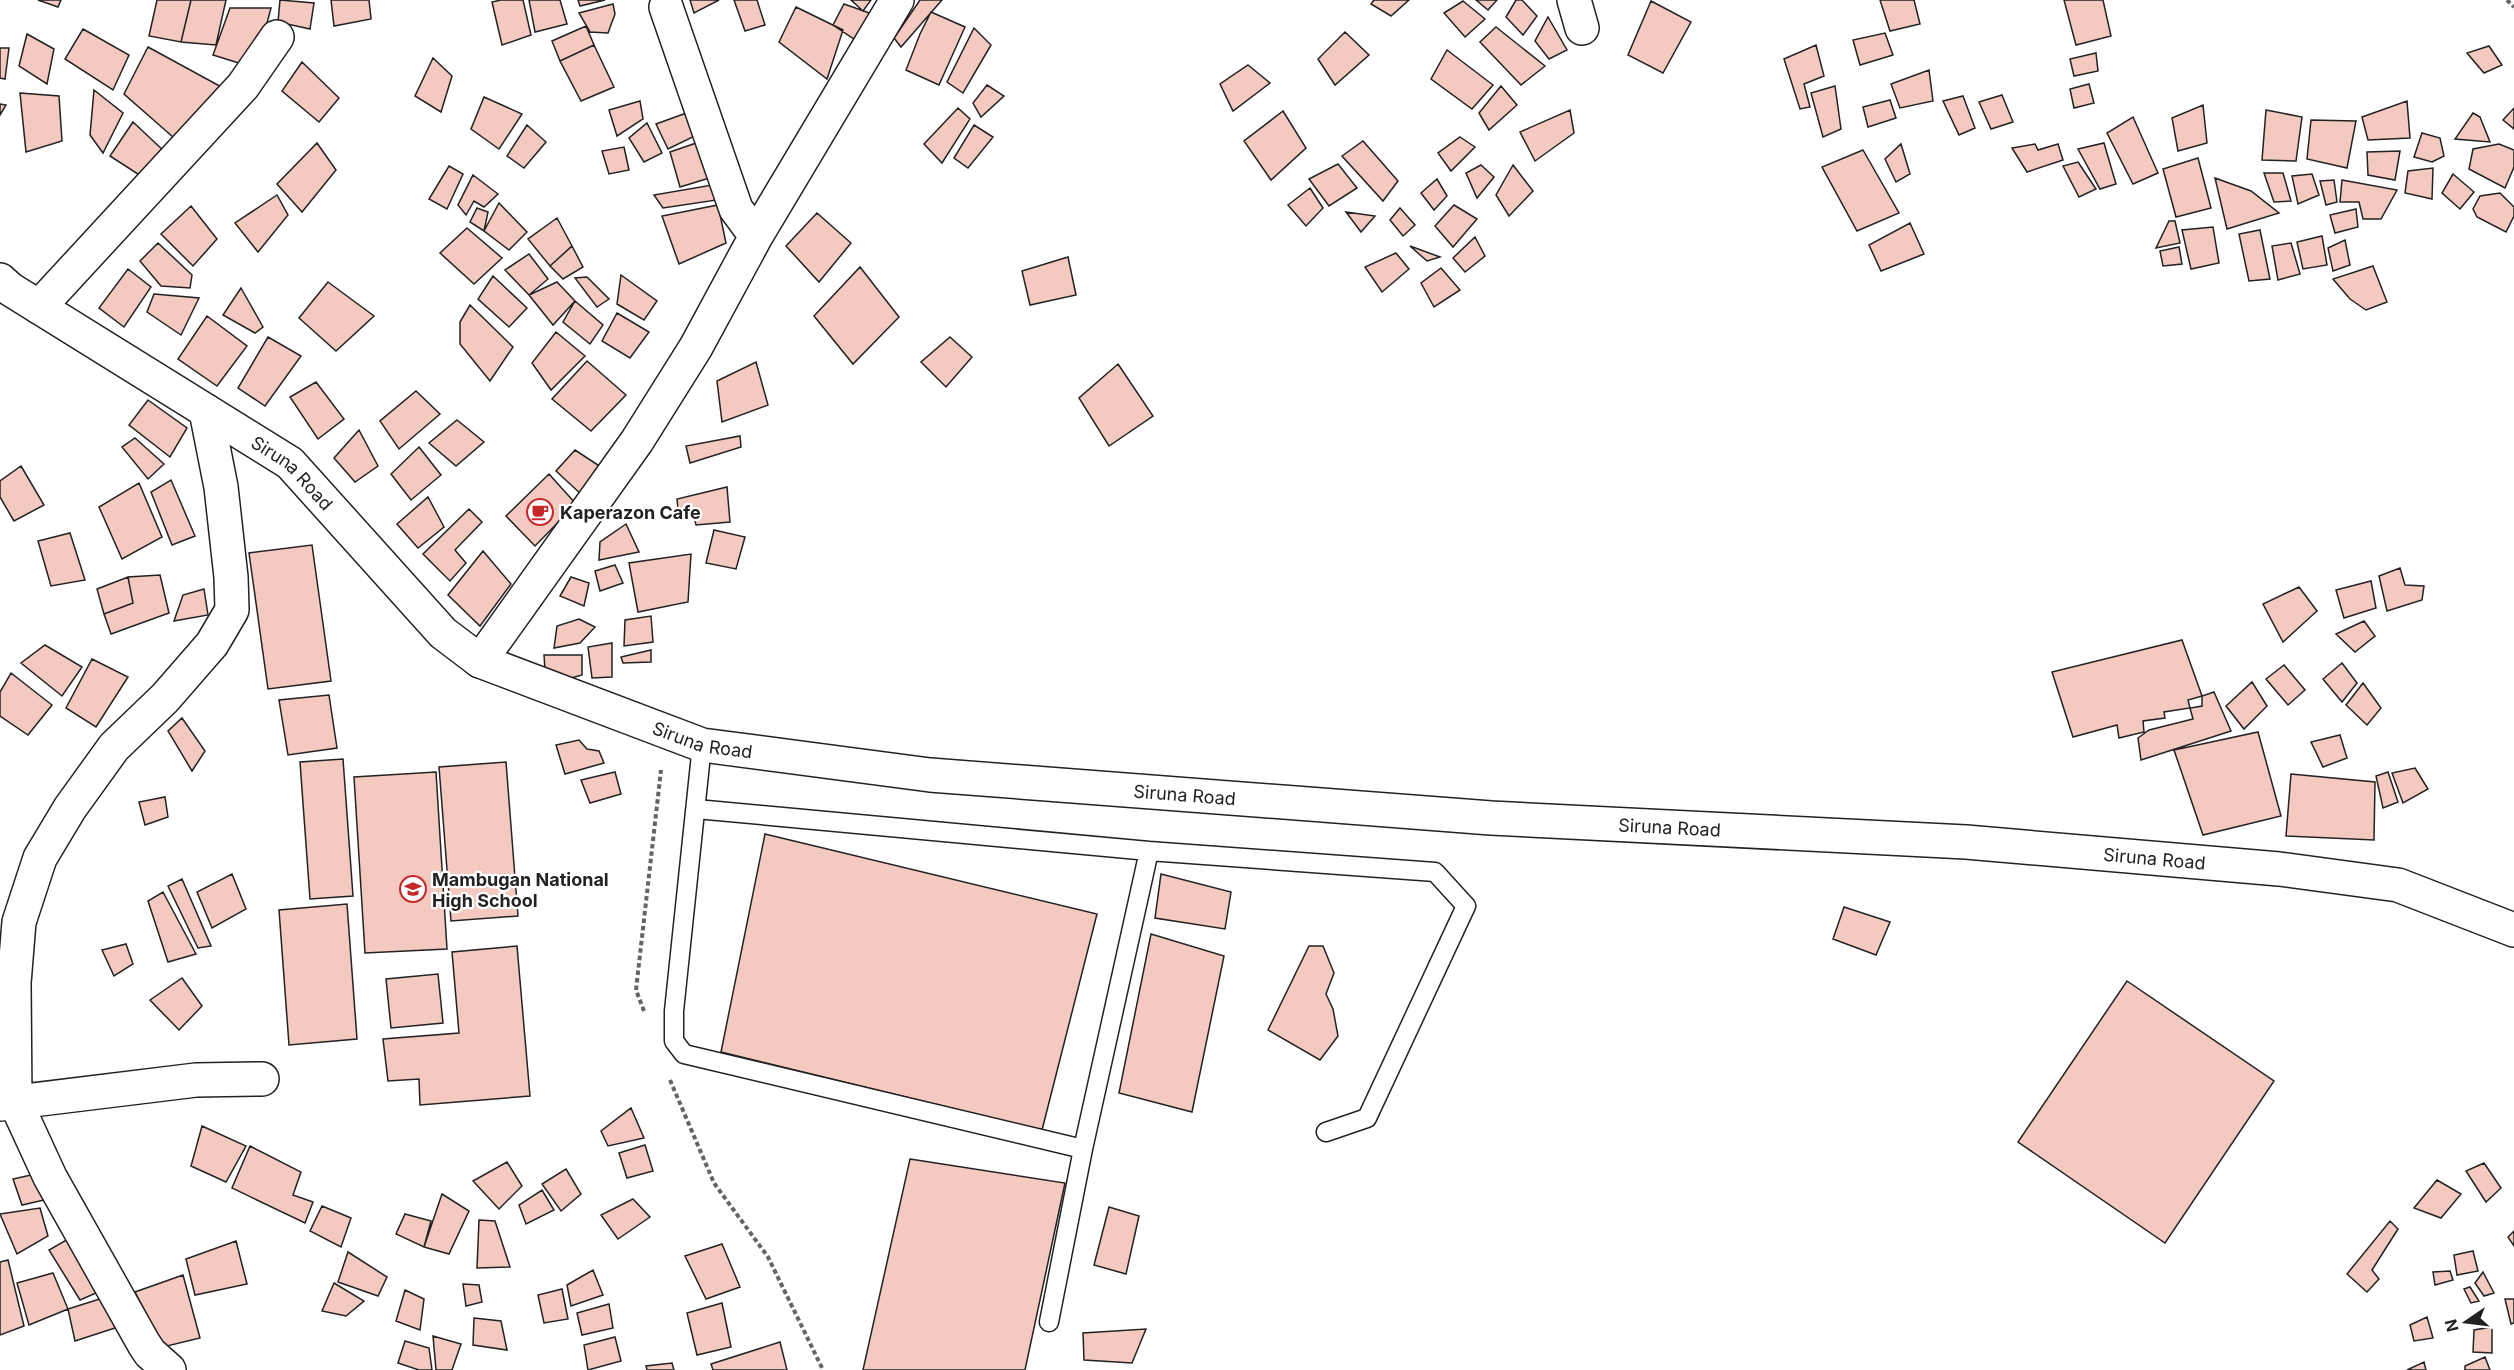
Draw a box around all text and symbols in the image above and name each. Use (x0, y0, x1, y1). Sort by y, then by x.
street label: Siruna Road (248, 431, 337, 514)
cafe icon: Kaperazon Cafe (525, 497, 555, 527)
place label: Kaperazon Cafe (560, 502, 701, 523)
street label: Siruna Road (650, 717, 754, 762)
street label: Siruna Road (1133, 780, 1237, 809)
street label: Siruna Road (1618, 814, 1721, 840)
street label: Siruna Road (2102, 843, 2207, 873)
place label: Mambugan National High School (432, 869, 609, 911)
school or university icon: Mambugan National High School (398, 874, 428, 904)
north arrow (2436, 1292, 2496, 1352)
text: N (2440, 1317, 2463, 1334)

